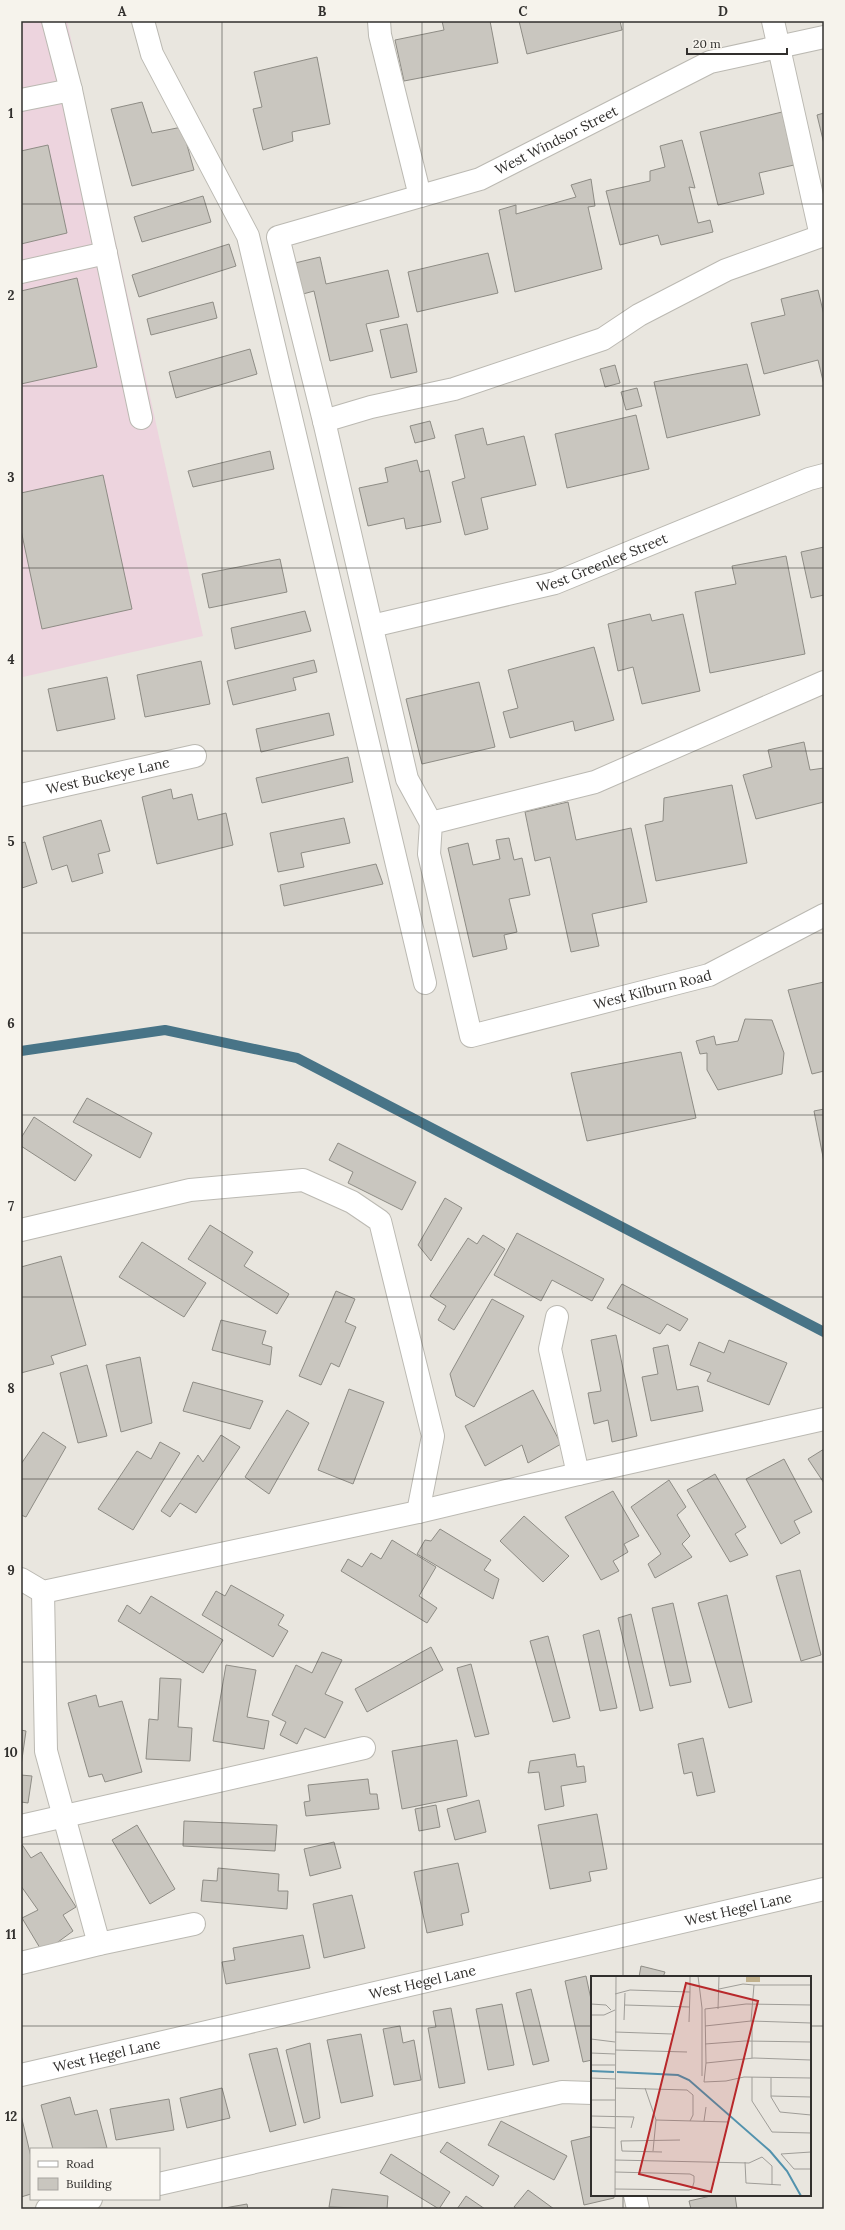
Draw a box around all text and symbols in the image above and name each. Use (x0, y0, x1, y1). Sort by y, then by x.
text: A (118, 3, 127, 20)
text: B (318, 3, 327, 20)
text: C (519, 3, 528, 20)
text: D (718, 3, 728, 20)
scale bar (687, 30, 787, 56)
text: 20 m (693, 36, 721, 51)
street label: West Windsor Street (492, 101, 621, 179)
text: 1 (8, 105, 14, 122)
text: 2 (8, 287, 15, 304)
text: 3 (7, 469, 15, 486)
street label: West Greenlee Street (535, 529, 671, 596)
text: 4 (7, 651, 15, 668)
street label: West Buckeye Lane (44, 753, 172, 798)
text: 5 (7, 833, 15, 850)
street label: West Kilburn Road (591, 966, 713, 1013)
text: 6 (7, 1015, 15, 1032)
text: 7 (8, 1198, 14, 1215)
text: 8 (7, 1380, 15, 1397)
text: 9 (7, 1562, 15, 1579)
text: 10 (4, 1744, 18, 1761)
street label: West Hegel Lane (683, 1888, 794, 1930)
text: 11 (6, 1926, 16, 1943)
street label: West Hegel Lane (367, 1961, 478, 2003)
inset map (591, 1976, 811, 2196)
street label: West Hegel Lane (51, 2034, 162, 2076)
text: 12 (5, 2108, 17, 2125)
legend (30, 2148, 160, 2200)
text: Road (66, 2156, 94, 2171)
text: Building (66, 2176, 112, 2191)

